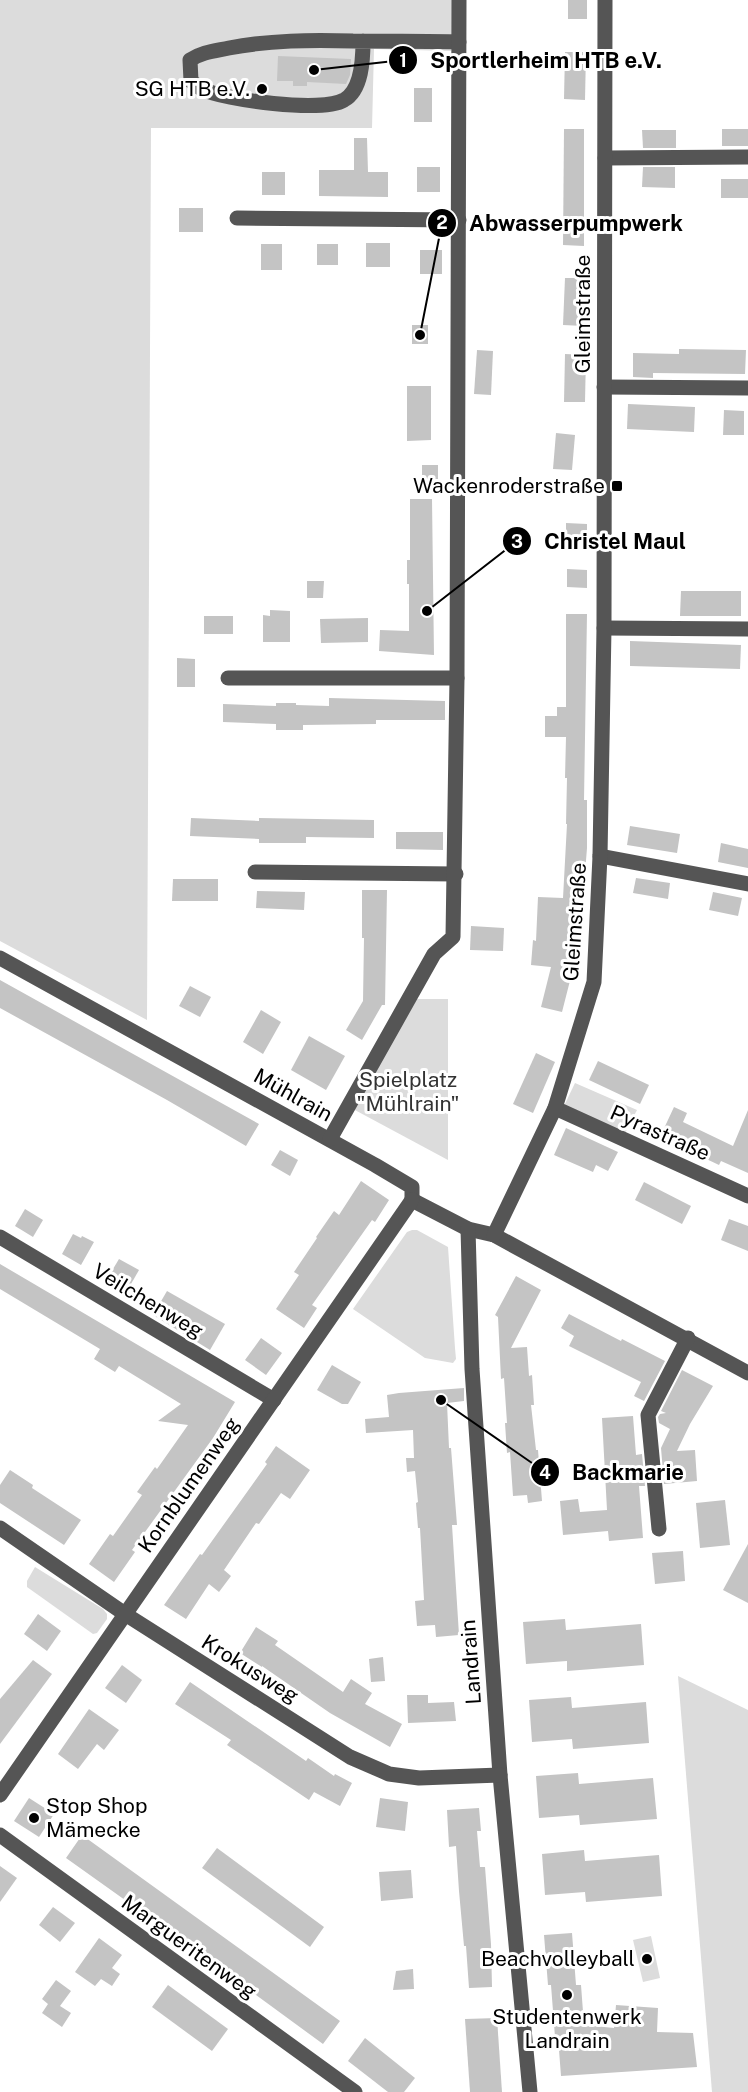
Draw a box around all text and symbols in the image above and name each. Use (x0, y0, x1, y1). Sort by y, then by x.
callout: Sportlerheim HTB e.V. (388, 40, 674, 80)
text: Sportlerheim HTB e.V. (430, 47, 662, 73)
text: 1 (399, 50, 407, 71)
place label: SG HTB e.V. (135, 76, 250, 101)
marker: SG HTB e.V. (255, 82, 269, 96)
callout: Abwasserpumpwerk (427, 203, 695, 243)
text: Abwasserpumpwerk (469, 210, 683, 236)
text: 2 (436, 212, 448, 233)
street label: Gleimstraße (570, 255, 595, 373)
place label: Wackenroderstraße (413, 473, 605, 498)
marker: Wackenroderstraße (610, 479, 624, 493)
callout: Christel Maul (502, 521, 698, 561)
text: Christel Maul (544, 528, 686, 554)
text: 3 (511, 531, 523, 552)
street label: Gleimstraße (558, 862, 591, 982)
street label: Mühlrain (249, 1063, 337, 1126)
park label: Spielplatz "Mühlrain" (357, 1067, 459, 1116)
street label: Pyrastraße (606, 1099, 714, 1166)
street label: Veilchenweg (89, 1258, 208, 1343)
street label: Kornblumenweg (133, 1412, 245, 1557)
callout: Backmarie (530, 1452, 696, 1492)
text: Backmarie (572, 1459, 684, 1485)
text: 4 (539, 1462, 551, 1483)
street label: Landrain (455, 1619, 486, 1705)
street label: Krokusweg (197, 1629, 303, 1708)
place label: Stop Shop Mämecke (46, 1793, 147, 1842)
marker: Stop Shop Mämecke (27, 1811, 41, 1825)
street label: Margueritenweg (117, 1889, 262, 2004)
place label: Beachvolleyball (481, 1946, 635, 1971)
marker: Beachvolleyball (640, 1952, 654, 1966)
marker: Studentenwerk Landrain (560, 1988, 574, 2002)
place label: Studentenwerk Landrain (492, 2004, 642, 2053)

